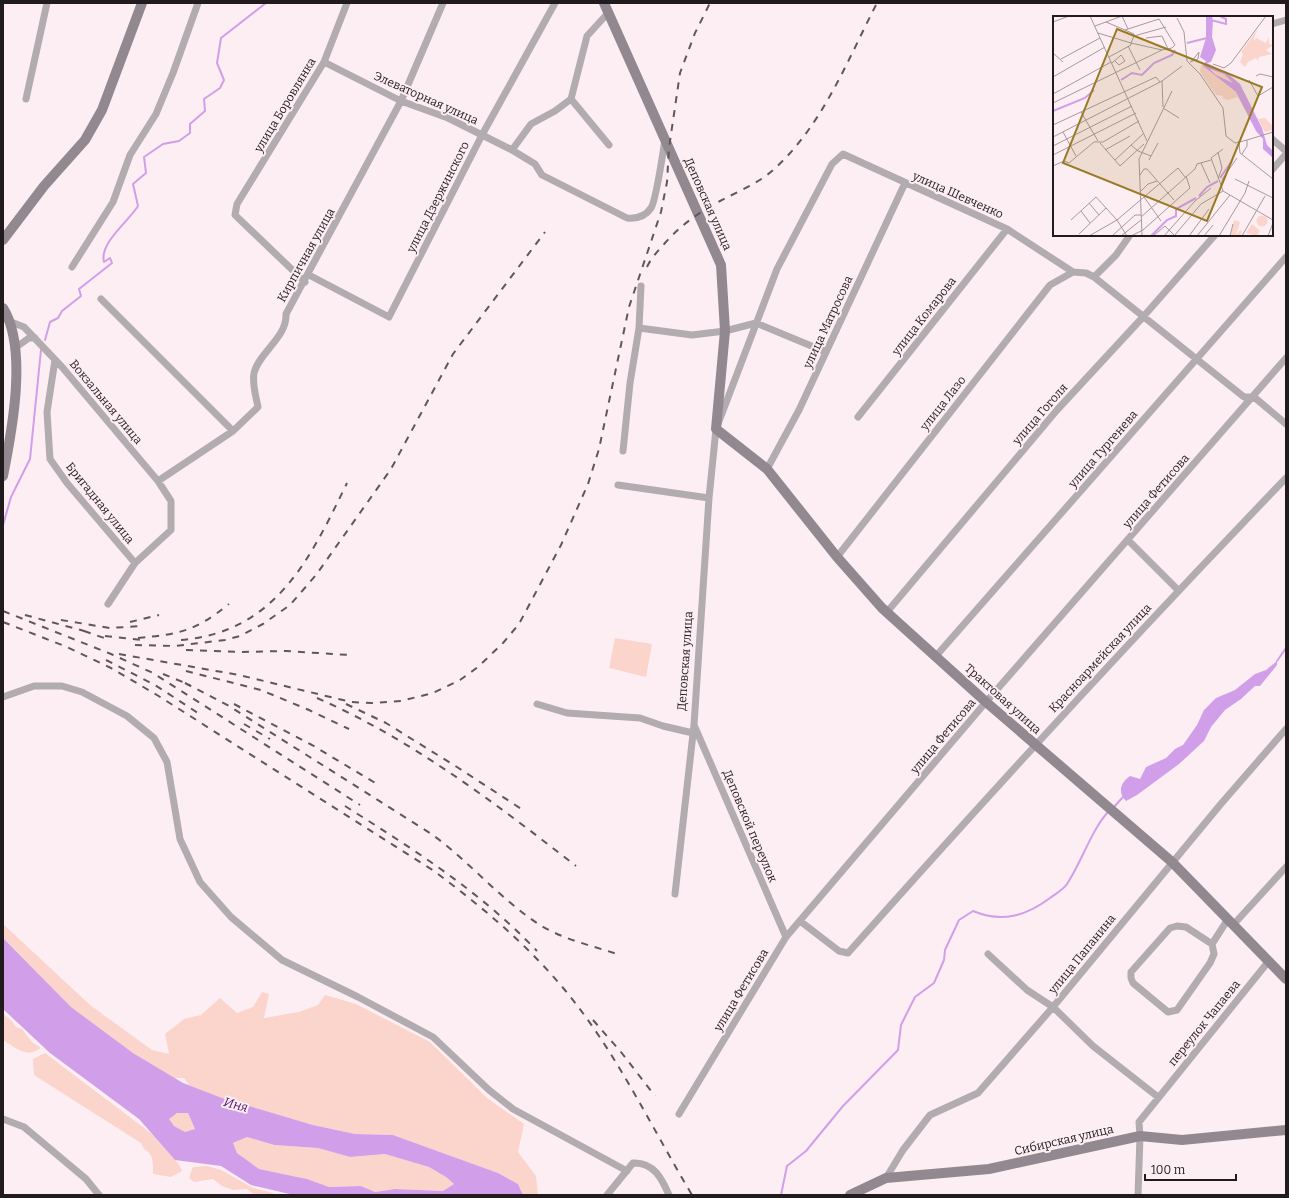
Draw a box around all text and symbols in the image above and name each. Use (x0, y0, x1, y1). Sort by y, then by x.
inset map (1053, 16, 1273, 236)
street label: улица Боровлянка (251, 55, 319, 156)
street label: Элеваторная улица (372, 69, 481, 128)
street label: улица Дзержинского (403, 139, 472, 256)
street label: Деповская улица (681, 156, 735, 253)
street label: улица Шевченко (910, 168, 1006, 221)
street label: Кирпичная улица (274, 205, 338, 304)
street label: улица Матросова (800, 273, 856, 371)
street label: улица Комарова (888, 274, 959, 359)
street label: Вокзальная улица (67, 357, 146, 447)
street label: улица Лазо (917, 373, 969, 434)
street label: улица Гоголя (1009, 380, 1071, 448)
street label: улица Тургенева (1065, 407, 1141, 491)
street label: улица Фетисова (1119, 451, 1192, 532)
street label: Бригадная улица (63, 460, 137, 547)
street label: Красноармейская улица (1046, 600, 1154, 715)
street label: Деповская улица (675, 610, 695, 711)
street label: Трактовая улица (962, 661, 1044, 737)
street label: улица Фетисова (907, 695, 979, 777)
street label: Деповской переулок (720, 768, 780, 884)
street label: улица Папанина (1045, 911, 1119, 997)
street label: улица Фетисова (710, 946, 771, 1035)
street label: переулок Чапаева (1165, 977, 1243, 1069)
water label: Иня (222, 1094, 250, 1115)
street label: Сибирская улица (1013, 1122, 1115, 1158)
scale bar (1145, 1156, 1236, 1182)
text: 100 m (1151, 1163, 1186, 1177)

